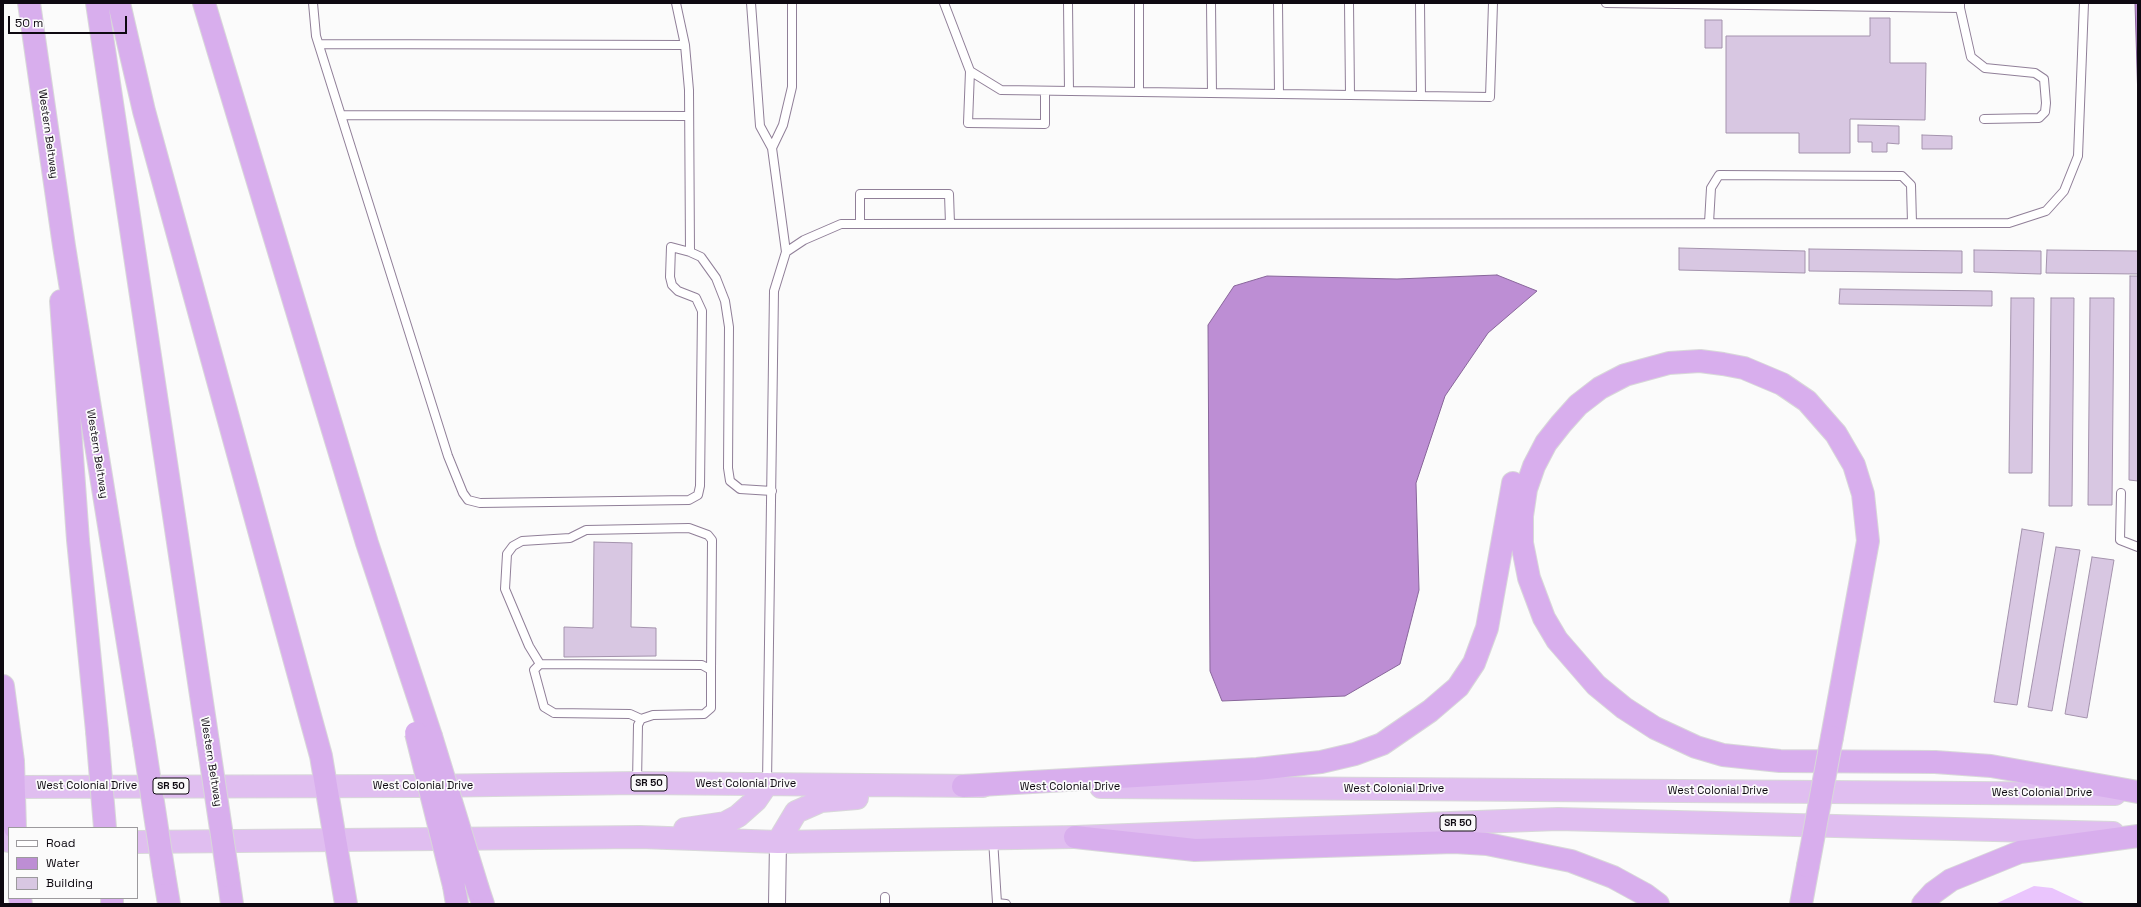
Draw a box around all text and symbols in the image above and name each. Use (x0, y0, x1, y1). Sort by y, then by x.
scale bar (10, 8, 129, 34)
text: 50 m (15, 15, 43, 31)
street label: Western Beltway (35, 89, 61, 179)
street label: Western Beltway (83, 409, 111, 499)
street label: Western Beltway (197, 717, 225, 807)
road number: SR 50 (631, 775, 667, 791)
street label: West Colonial Drive (696, 777, 796, 791)
road number: SR 50 (153, 778, 189, 794)
street label: West Colonial Drive (37, 779, 137, 793)
street label: West Colonial Drive (373, 779, 473, 793)
street label: West Colonial Drive (1020, 780, 1120, 794)
street label: West Colonial Drive (1344, 782, 1444, 796)
street label: West Colonial Drive (1668, 784, 1768, 798)
street label: West Colonial Drive (1992, 786, 2092, 800)
road number: SR 50 (1440, 815, 1476, 831)
legend (8, 827, 138, 899)
text: Road (46, 835, 75, 851)
text: Water (46, 855, 80, 871)
text: Building (46, 875, 93, 891)

